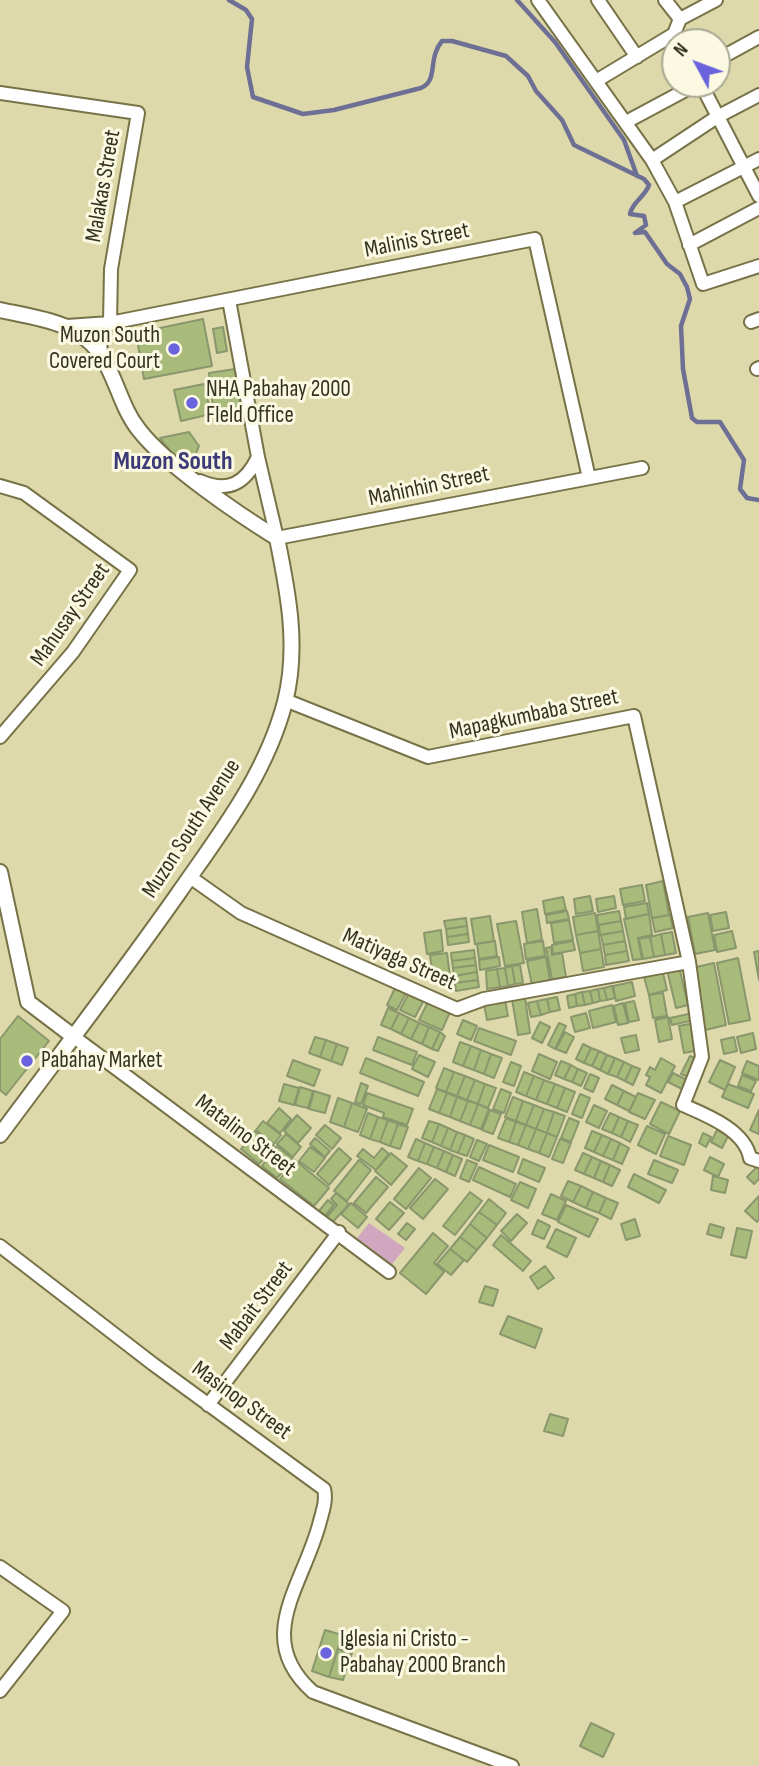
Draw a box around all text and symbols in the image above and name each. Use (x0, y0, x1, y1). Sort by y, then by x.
north arrow (661, 28, 731, 98)
text: N (669, 39, 693, 62)
street label: Malakas Street (81, 128, 127, 244)
street label: Malinis Street (362, 217, 472, 265)
place label: Muzon South Covered Court (49, 322, 160, 376)
marker: Muzon South Covered Court (166, 341, 182, 357)
place label: NHA Pabahay 2000 FIeld Office (206, 376, 351, 430)
marker: NHA Pabahay 2000 FIeld Office (184, 395, 200, 411)
district label: Muzon South (114, 446, 232, 478)
street label: Mahinhin Street (366, 461, 492, 513)
street label: Mahusay Street (25, 558, 117, 672)
street label: Mapagkumbaba Street (447, 684, 621, 746)
street label: Muzon South Avenue (137, 754, 247, 904)
street label: Matiyaga Street (338, 923, 460, 997)
place label: Pabahay Market (41, 1047, 162, 1075)
marker: Pabahay Market (19, 1053, 35, 1069)
street label: Matalino Street (189, 1089, 301, 1183)
street label: Mabait Street (215, 1256, 299, 1356)
street label: Masinop Street (186, 1356, 296, 1446)
place label: Iglesia ni Cristo - Pabahay 2000 Branch (340, 1626, 506, 1680)
marker: Iglesia ni Cristo - Pabahay 2000 Branch (318, 1645, 334, 1661)

